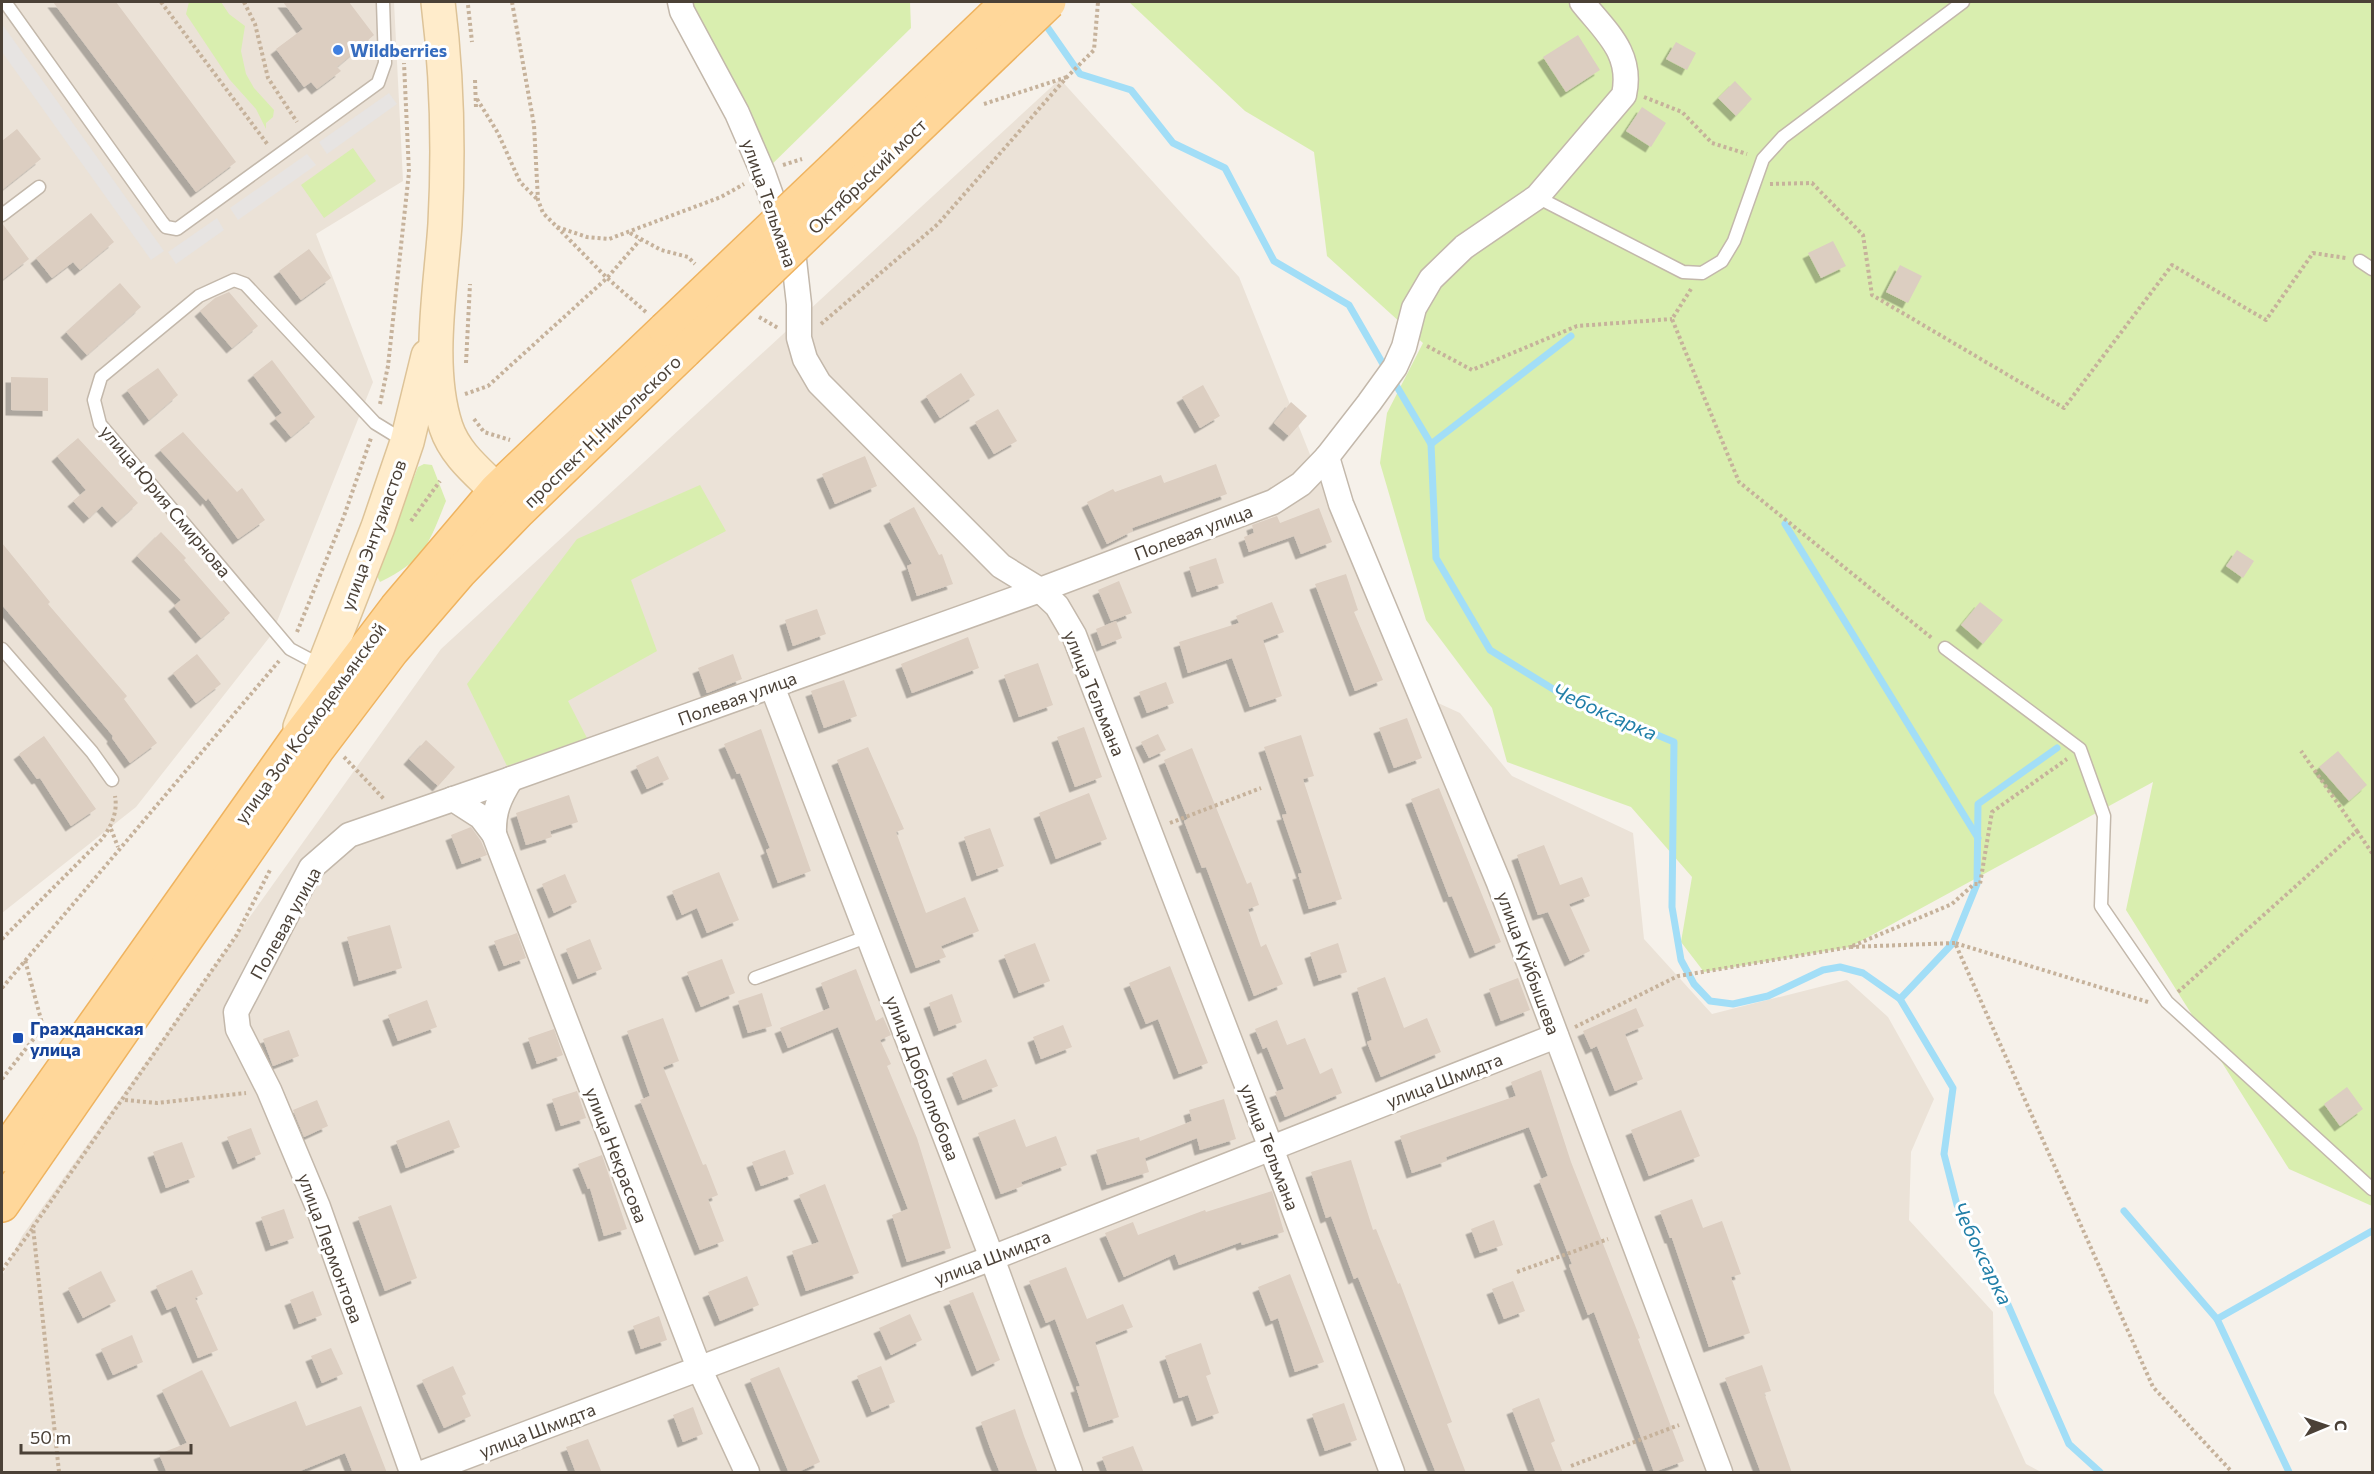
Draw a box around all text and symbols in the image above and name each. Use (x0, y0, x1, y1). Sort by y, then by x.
place label: Wildberries (350, 39, 447, 61)
marker: Wildberries (331, 43, 345, 57)
street label: Октябрьский мост (803, 113, 931, 238)
street label: улица Тельмана (738, 136, 802, 270)
street label: проспект Н.Никольского (519, 350, 685, 512)
street label: улица Юрия Смирнова (96, 420, 236, 582)
street label: улица Энтузиастов (335, 457, 411, 613)
street label: Полевая улица (1131, 499, 1255, 565)
street label: улица Зои Космодемьянской (230, 618, 390, 828)
street label: улица Тельмана (1060, 627, 1130, 759)
street label: Полевая улица (675, 666, 799, 730)
water label: Чебоксарка (1549, 677, 1661, 745)
street label: Полевая улица (245, 863, 325, 983)
street label: улица Куйбышева (1493, 888, 1565, 1038)
street label: улица Добролюбова (881, 992, 965, 1164)
place label: Гражданская улица (30, 1017, 144, 1060)
marker: Гражданская улица (11, 1031, 25, 1045)
street label: улица Шмидта (1383, 1048, 1505, 1112)
street label: улица Тельмана (1236, 1081, 1304, 1213)
street label: улица Некрасова (581, 1084, 653, 1226)
street label: улица Лермонтова (294, 1170, 368, 1326)
water label: Чебоксарка (1948, 1198, 2018, 1308)
street label: улица Шмидта (931, 1225, 1053, 1289)
north arrow (2296, 1396, 2356, 1456)
street label: улица Шмидта (476, 1398, 598, 1462)
scale bar (21, 1417, 190, 1455)
text: С (2332, 1420, 2351, 1431)
text: 50 m (30, 1426, 71, 1448)

